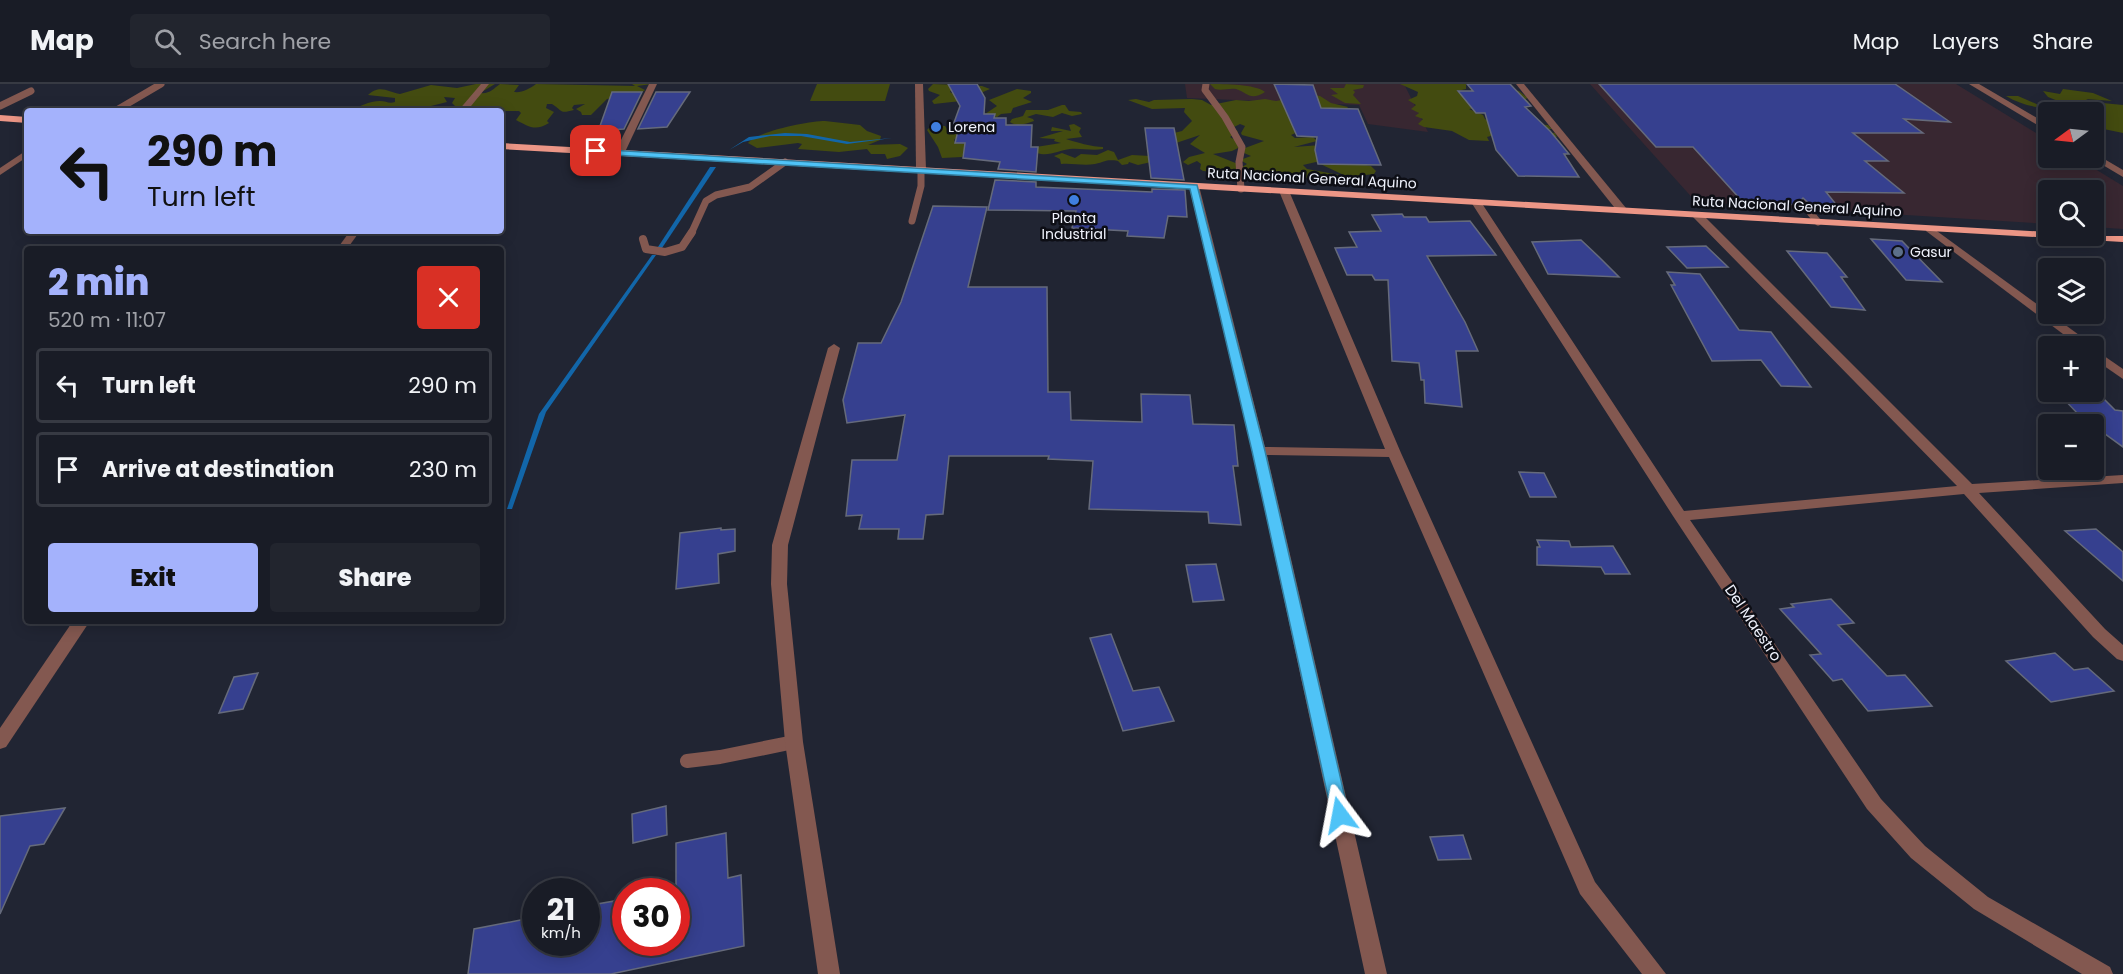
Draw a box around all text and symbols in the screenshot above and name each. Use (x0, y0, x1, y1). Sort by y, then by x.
search box (130, 14, 550, 68)
text: Map (30, 21, 94, 60)
icon: search (151, 25, 184, 58)
text: Search here (199, 26, 331, 57)
text: Map (1853, 27, 1899, 56)
text: Layers (1932, 27, 1999, 56)
text: Share (2032, 27, 2093, 56)
north arrow (2038, 102, 2104, 168)
map controls (2038, 102, 2104, 480)
place label: Lorena (948, 117, 995, 137)
marker: Lorena (929, 120, 943, 134)
text: 290 m (147, 122, 278, 181)
pin (570, 125, 621, 176)
icon: left (48, 132, 126, 210)
icon: arrive (579, 134, 612, 167)
street label: Ruta Nacional General Aquino (1207, 163, 1417, 193)
text: Turn left (147, 178, 256, 215)
button: search (2038, 180, 2104, 246)
street label: Ruta Nacional General Aquino (1692, 191, 1902, 221)
marker: Planta Industrial (1067, 193, 1081, 207)
place label: Planta Industrial (1042, 208, 1106, 244)
place label: Gasur (1910, 242, 1952, 262)
marker: Gasur (1891, 245, 1905, 259)
text: 2 min (48, 257, 150, 308)
button: layers (2038, 258, 2104, 324)
button: close (417, 266, 480, 329)
text: 520 m · 11:07 (48, 306, 166, 334)
button: + (2038, 336, 2104, 402)
icon: left (51, 369, 84, 402)
text: Turn left (102, 370, 196, 401)
text: 290 m (408, 370, 477, 401)
button: − (2038, 414, 2104, 480)
icon: arrive (51, 453, 84, 486)
text: Arrive at destination (102, 454, 334, 485)
text: 230 m (409, 454, 477, 485)
button: Exit (48, 543, 258, 612)
button: Share (270, 543, 480, 612)
street label: Del Maestro (1720, 580, 1787, 665)
position arrow (1308, 783, 1372, 847)
speed limit sign: 30 (612, 878, 690, 956)
text: 21 (547, 888, 575, 931)
text: km/h (541, 922, 581, 943)

